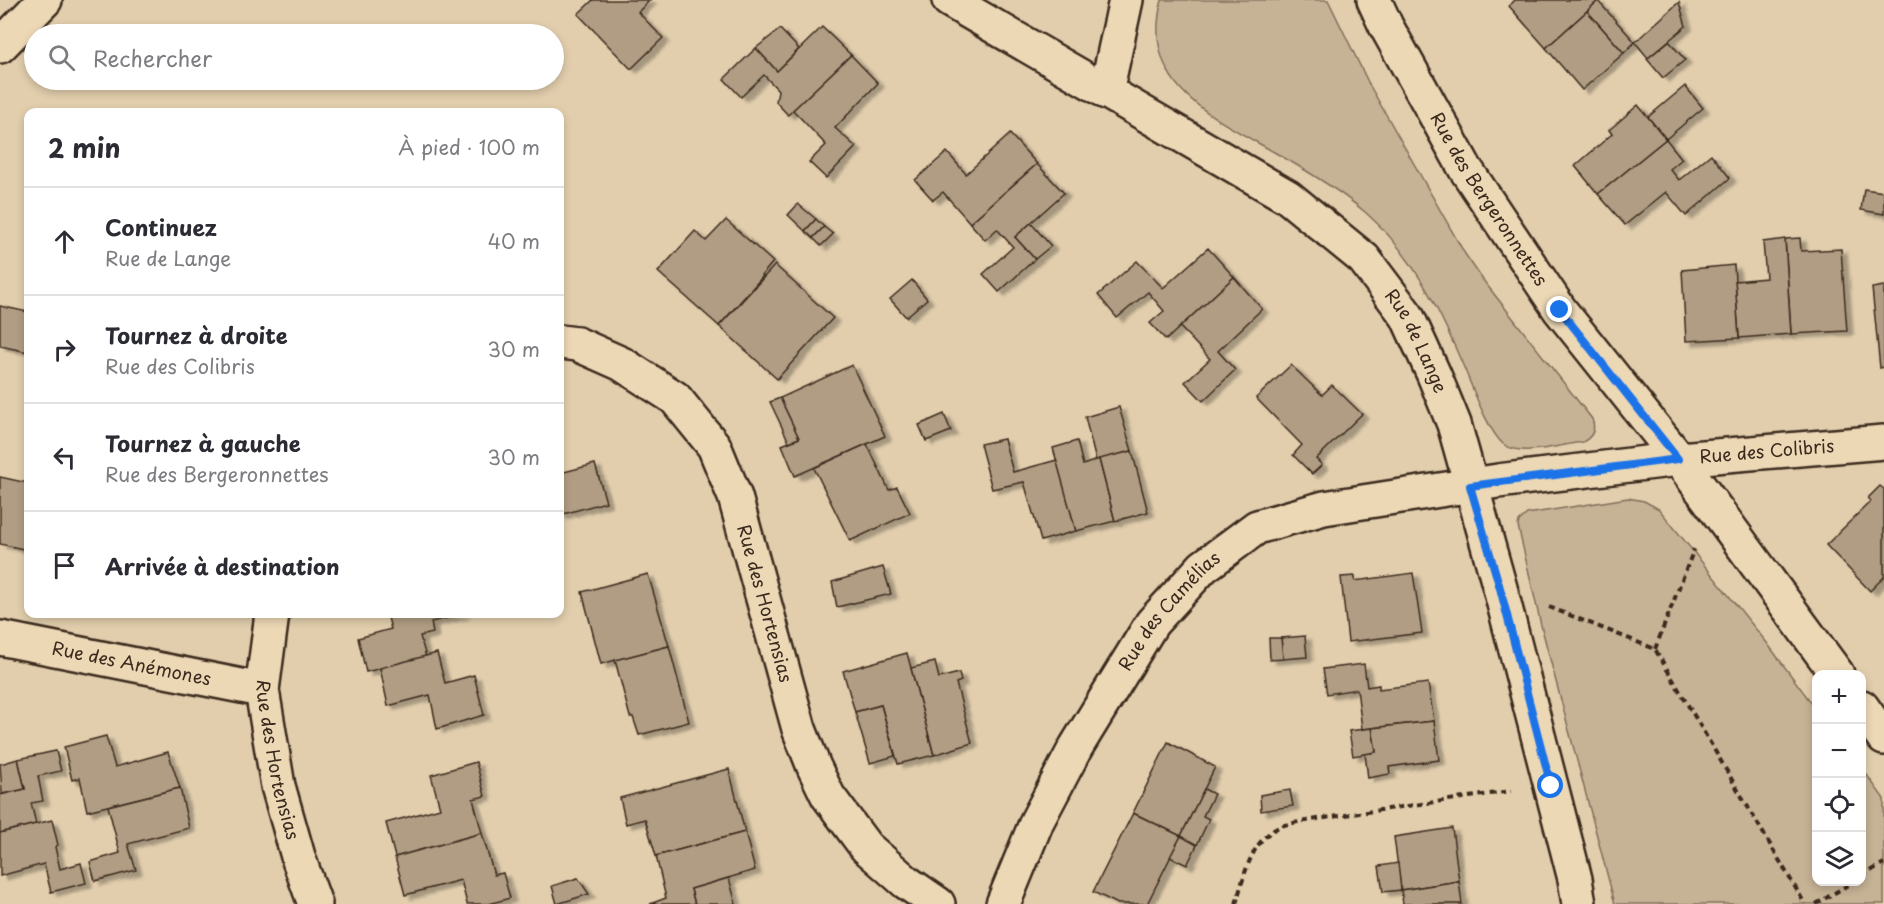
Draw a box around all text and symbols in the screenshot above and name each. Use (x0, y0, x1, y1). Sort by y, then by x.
search box (24, 24, 564, 90)
icon: search (45, 41, 78, 74)
text: Rechercher (93, 41, 212, 74)
street label: Rue des Bergeronnettes (1424, 107, 1555, 291)
text: 2 min (48, 128, 121, 167)
text: À pied · 100 m (398, 132, 540, 162)
text: Continuez (105, 210, 217, 243)
icon: ahead (48, 225, 81, 258)
text: 40 m (488, 226, 540, 256)
text: Rue de Lange (105, 243, 231, 273)
street label: Rue de Lange (1379, 283, 1455, 397)
route end (1546, 296, 1572, 322)
text: Tournez à droite (105, 318, 288, 351)
icon: right (48, 333, 81, 366)
text: 30 m (487, 334, 540, 364)
text: Rue des Colibris (105, 351, 255, 381)
text: Tournez à gauche (105, 426, 301, 459)
street label: Rue des Colibris (1698, 431, 1835, 469)
icon: left (48, 441, 81, 474)
text: 30 m (487, 442, 540, 472)
text: Rue des Bergeronnettes (105, 459, 329, 489)
street label: Rue des Hortensias (731, 521, 801, 685)
street label: Rue des Camélias (1111, 544, 1225, 675)
icon: arrive (48, 549, 81, 582)
text: Arrivée à destination (105, 549, 339, 582)
street label: Rue des Anémones (50, 634, 214, 692)
map controls (1812, 670, 1866, 886)
button: + (1812, 670, 1866, 724)
street label: Rue des Hortensias (250, 678, 308, 843)
button: − (1812, 724, 1866, 778)
route start (1537, 772, 1563, 798)
button: locate (1812, 778, 1866, 832)
button: layers (1812, 832, 1866, 886)

